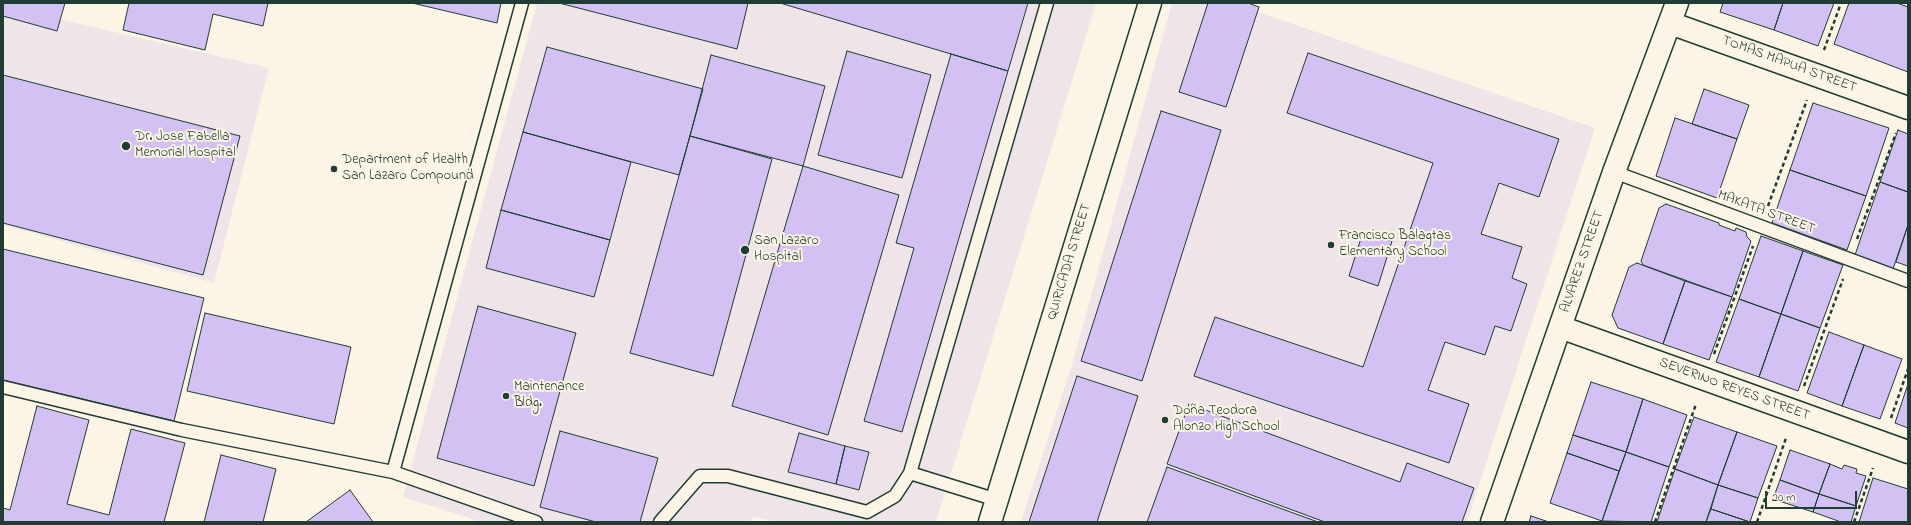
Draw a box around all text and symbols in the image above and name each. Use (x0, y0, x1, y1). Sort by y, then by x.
street label: TOMAS MAPUA STREET (1719, 33, 1859, 97)
place label: Dr. Jose Fabella Memorial Hospital (135, 130, 235, 162)
marker: Dr. Jose Fabella Memorial Hospital (120, 140, 132, 152)
place label: Department of Health San Lazaro Compound (342, 153, 474, 186)
marker: Department of Health San Lazaro Compound (329, 164, 339, 174)
street label: MAKATA STREET (1715, 188, 1817, 238)
street label: QUIRICADA STREET (1044, 202, 1096, 322)
street label: ALVAREZ STREET (1558, 209, 1608, 315)
place label: Francisco Balagtas Elementary School (1339, 229, 1451, 262)
place label: San Lazaro Hospital (754, 234, 819, 266)
marker: Francisco Balagtas Elementary School (1326, 240, 1336, 250)
marker: San Lazaro Hospital (739, 244, 751, 256)
street label: SEVERINO REYES STREET (1656, 355, 1812, 425)
place label: Maintenance Bldg. (514, 380, 584, 412)
marker: Maintenance Bldg. (501, 391, 511, 401)
place label: Doña Teodora Alonzo High School (1173, 404, 1280, 436)
marker: Doña Teodora Alonzo High School (1160, 415, 1170, 425)
scale bar (1767, 483, 1859, 509)
text: 20 m (1772, 489, 1795, 507)

